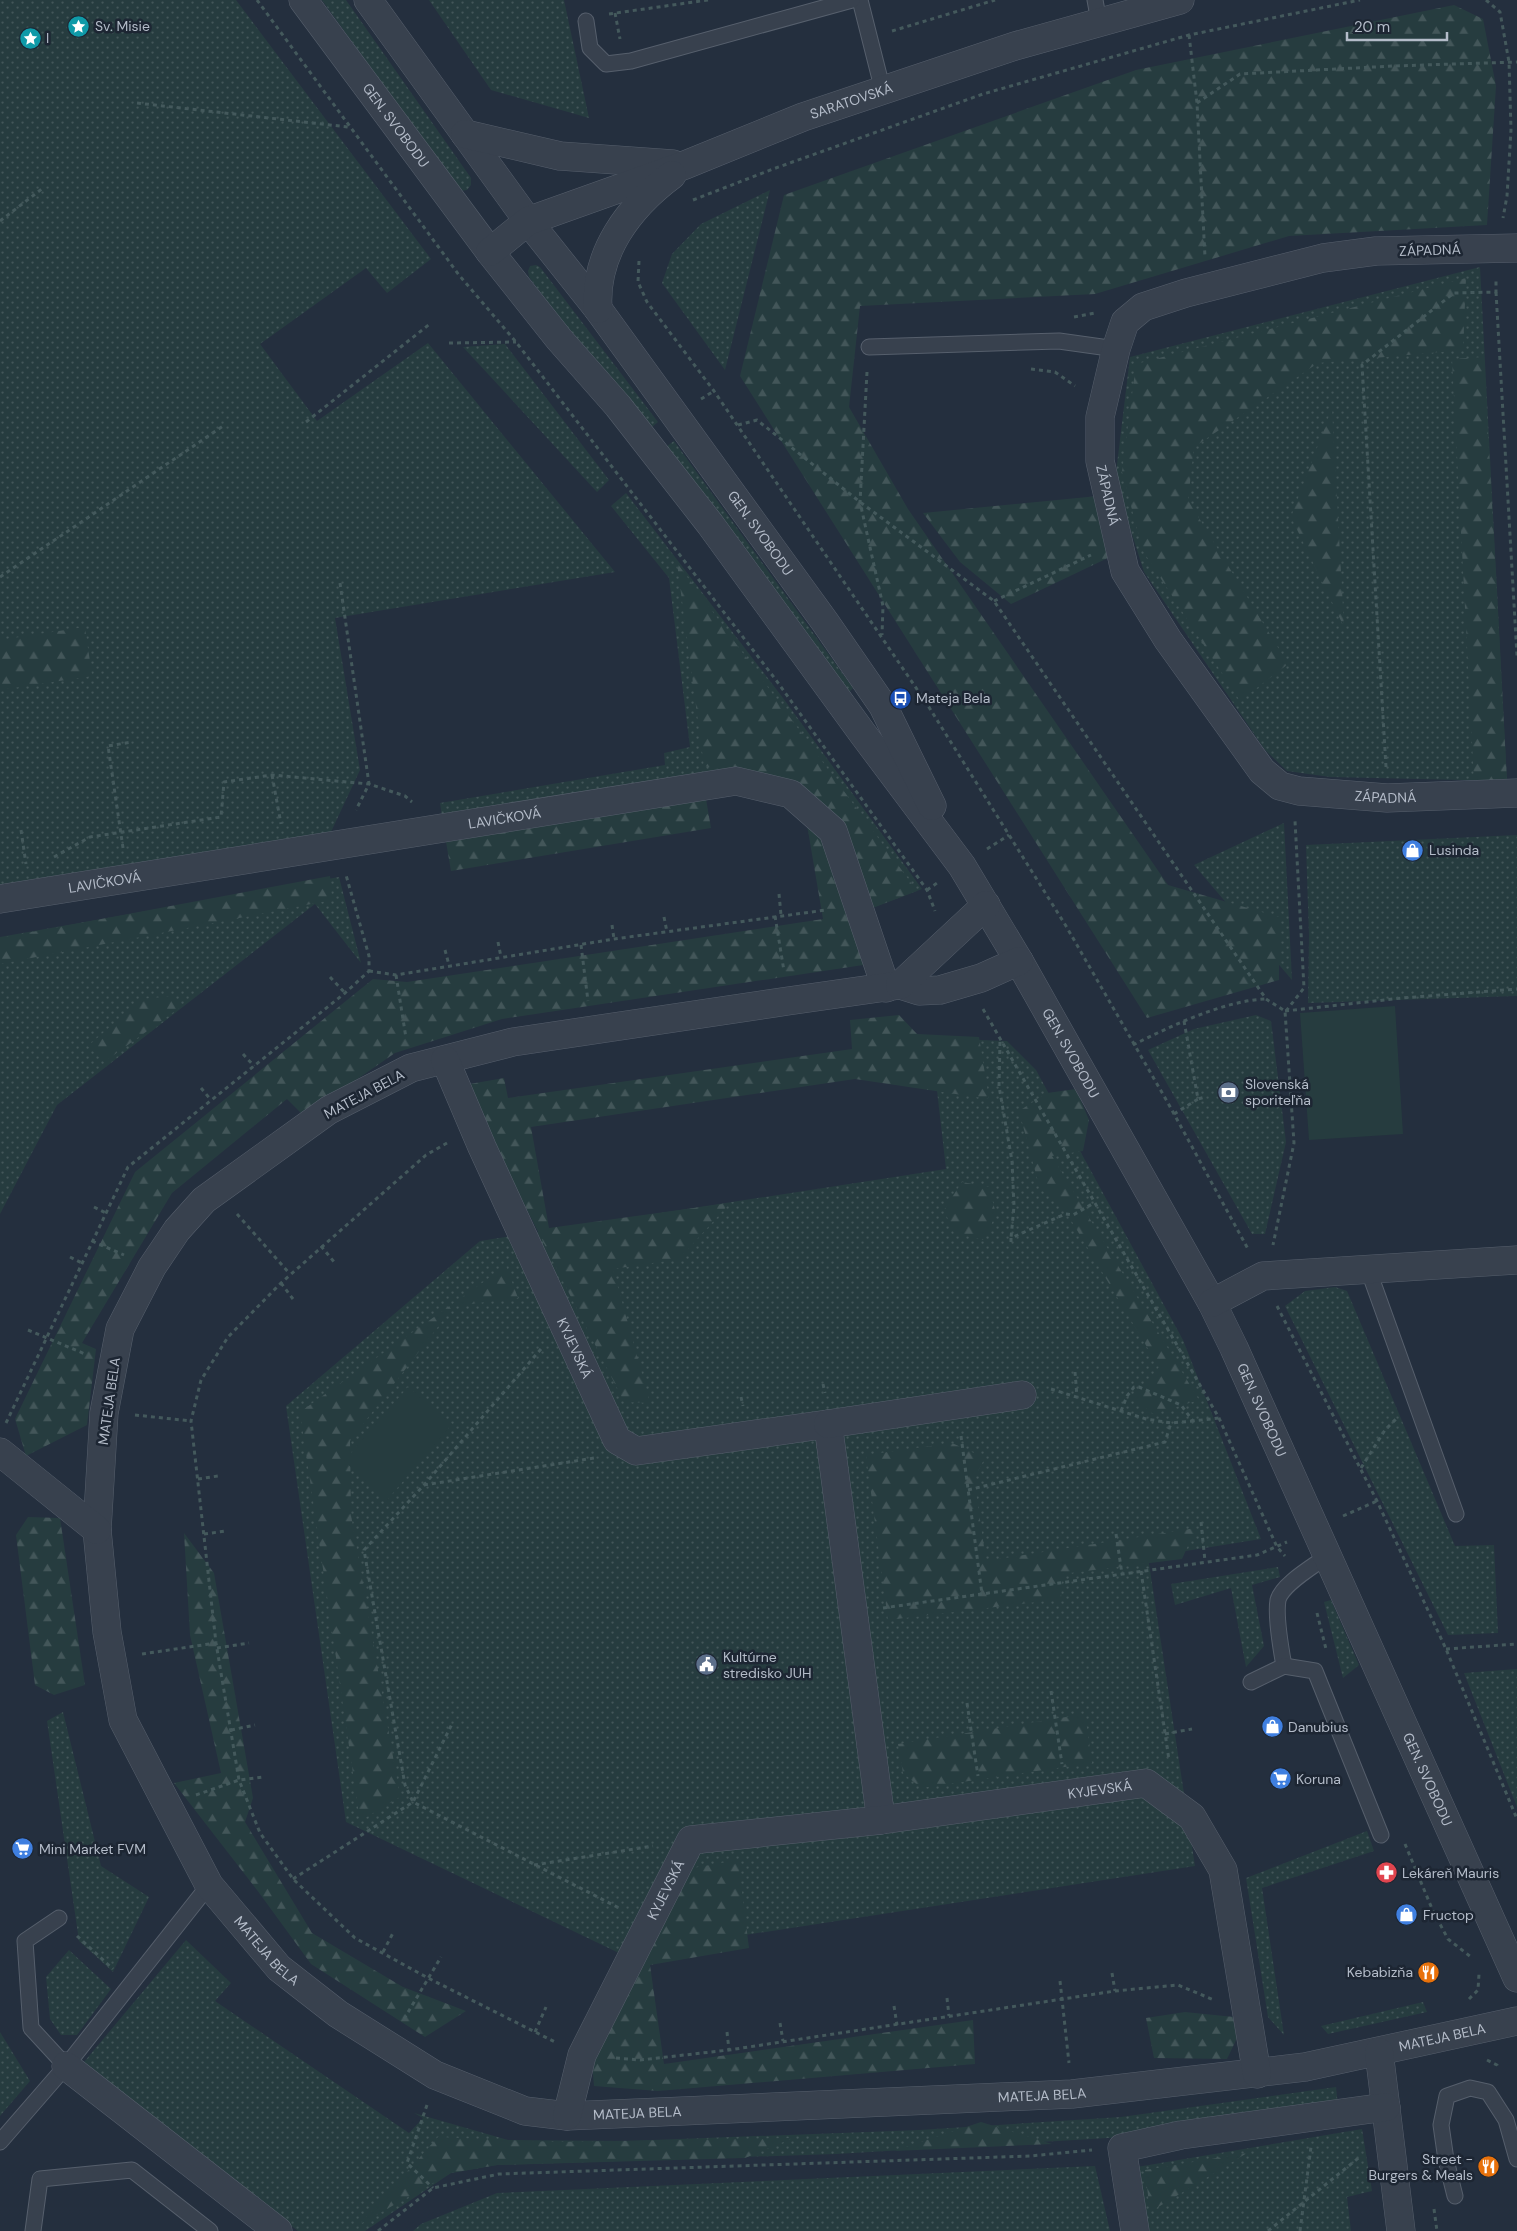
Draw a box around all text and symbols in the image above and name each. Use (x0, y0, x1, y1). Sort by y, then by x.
scale bar (1347, 10, 1447, 42)
place icon: Sv. Misie (67, 14, 91, 38)
place label: Sv. Misie (95, 17, 150, 35)
text: 20 m (1354, 17, 1390, 37)
place icon: I (18, 26, 42, 50)
place label: I (46, 29, 49, 47)
street label: SARATOVSKÁ (807, 79, 895, 123)
street label: GEN. SVOBODU (359, 80, 433, 171)
street label: ZÁPADNÁ (1399, 240, 1461, 260)
street label: ZÁPADNÁ (1092, 463, 1123, 527)
street label: GEN. SVOBODU (724, 487, 797, 579)
bus stop icon: Mateja Bela (888, 686, 912, 710)
place label: Mateja Bela (916, 689, 990, 707)
street label: ZÁPADNÁ (1354, 786, 1417, 807)
street label: LAVIČKOVÁ (467, 803, 542, 833)
shop icon: Lusinda (1401, 838, 1425, 862)
place label: Lusinda (1429, 841, 1479, 859)
street label: LAVIČKOVÁ (67, 868, 142, 897)
street label: GEN. SVOBODU (1038, 1005, 1103, 1101)
street label: MATEJA BELA (321, 1065, 407, 1123)
place label: Slovenská sporiteľňa (1245, 1075, 1311, 1109)
bank icon: Slovenská sporiteľňa (1217, 1080, 1241, 1104)
street label: KYJEVSKÁ (553, 1315, 596, 1381)
street label: MATEJA BELA (94, 1356, 124, 1446)
street label: GEN. SVOBODU (1233, 1360, 1291, 1459)
place label: Kultúrne stredisko JUH (723, 1648, 812, 1682)
public building icon: Kultúrne stredisko JUH (695, 1653, 719, 1677)
shop icon: Danubius (1260, 1715, 1284, 1739)
place label: Danubius (1288, 1718, 1348, 1736)
street label: GEN. SVOBODU (1399, 1730, 1457, 1829)
supermarket icon: Koruna (1268, 1767, 1292, 1791)
place label: Koruna (1296, 1770, 1341, 1788)
street label: KYJEVSKÁ (1067, 1776, 1133, 1803)
supermarket icon: Mini Market FVM (11, 1837, 35, 1861)
place label: Mini Market FVM (39, 1840, 146, 1858)
street label: KYJEVSKÁ (643, 1857, 688, 1923)
pharmacy icon: Lekáreň Mauris (1374, 1861, 1398, 1885)
place label: Lekáreň Mauris (1402, 1864, 1499, 1882)
shop icon: Fructop (1395, 1903, 1419, 1927)
place label: Fructop (1423, 1906, 1474, 1924)
street label: MATEJA BELA (230, 1912, 303, 1989)
restaurant icon: Kebabizňa (1417, 1960, 1441, 1984)
place label: Kebabizňa (1347, 1963, 1413, 1981)
street label: MATEJA BELA (1397, 2019, 1487, 2055)
street label: MATEJA BELA (997, 2083, 1087, 2106)
street label: MATEJA BELA (593, 2102, 682, 2124)
place label: Street - Burgers & Meals (1369, 2150, 1473, 2184)
restaurant icon: Street - Burgers & Meals (1477, 2155, 1501, 2179)

